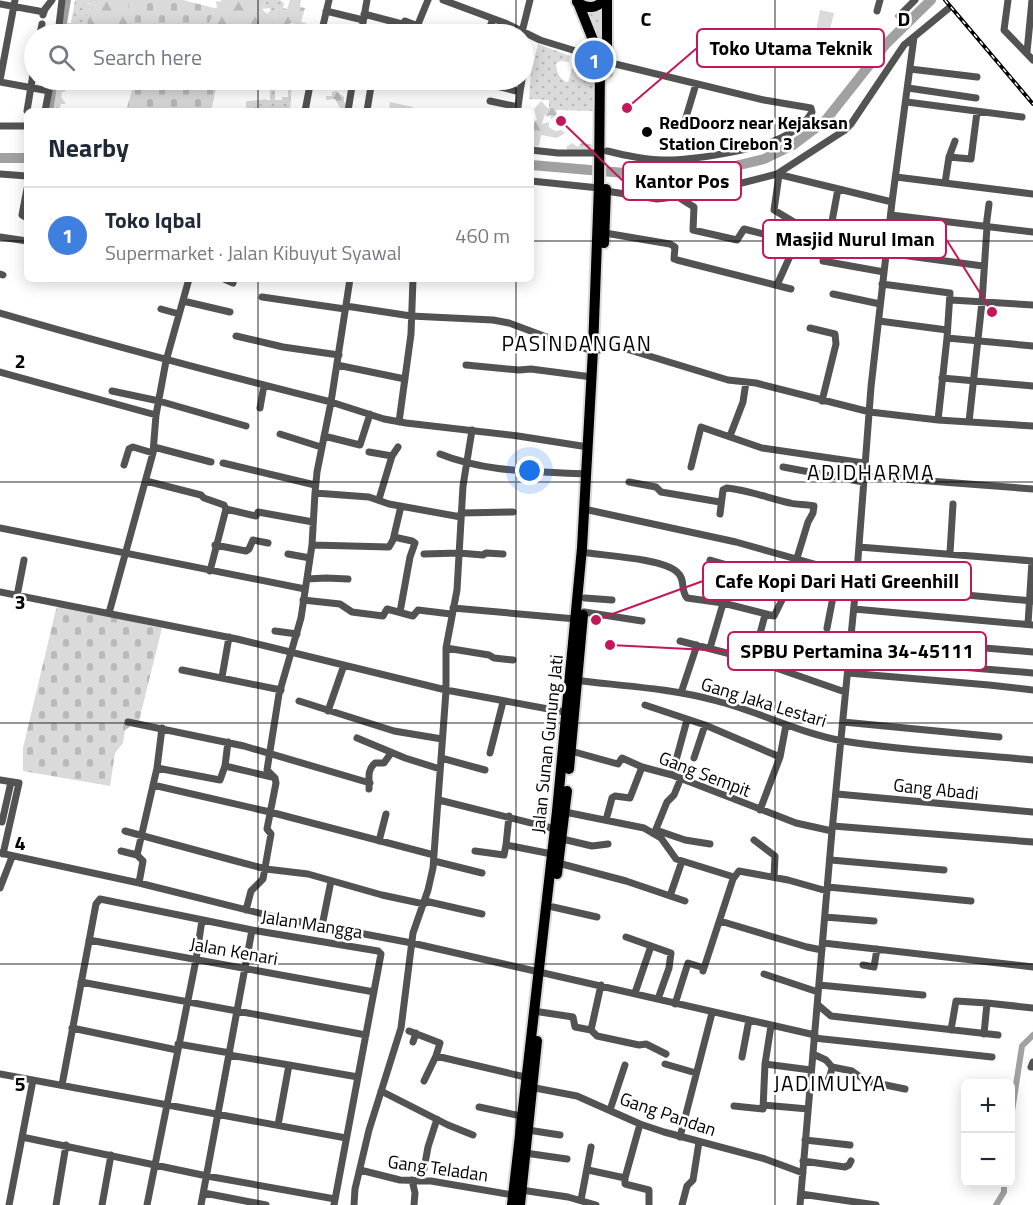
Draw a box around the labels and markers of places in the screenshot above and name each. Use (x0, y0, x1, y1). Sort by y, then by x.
callout: Toko Utama Teknik (697, 29, 884, 67)
pin: 1 (574, 38, 614, 82)
place label: RedDoorz near Kejaksan Station Cirebon 3 (659, 109, 848, 157)
marker: RedDoorz near Kejaksan Station Cirebon 3 (640, 125, 654, 139)
callout: Kantor Pos (623, 162, 741, 200)
callout: Masjid Nurul Iman (763, 220, 946, 258)
callout: Cafe Kopi Dari Hati Greenhill (703, 562, 971, 600)
callout: SPBU Pertamina 34-45111 (728, 632, 986, 670)

